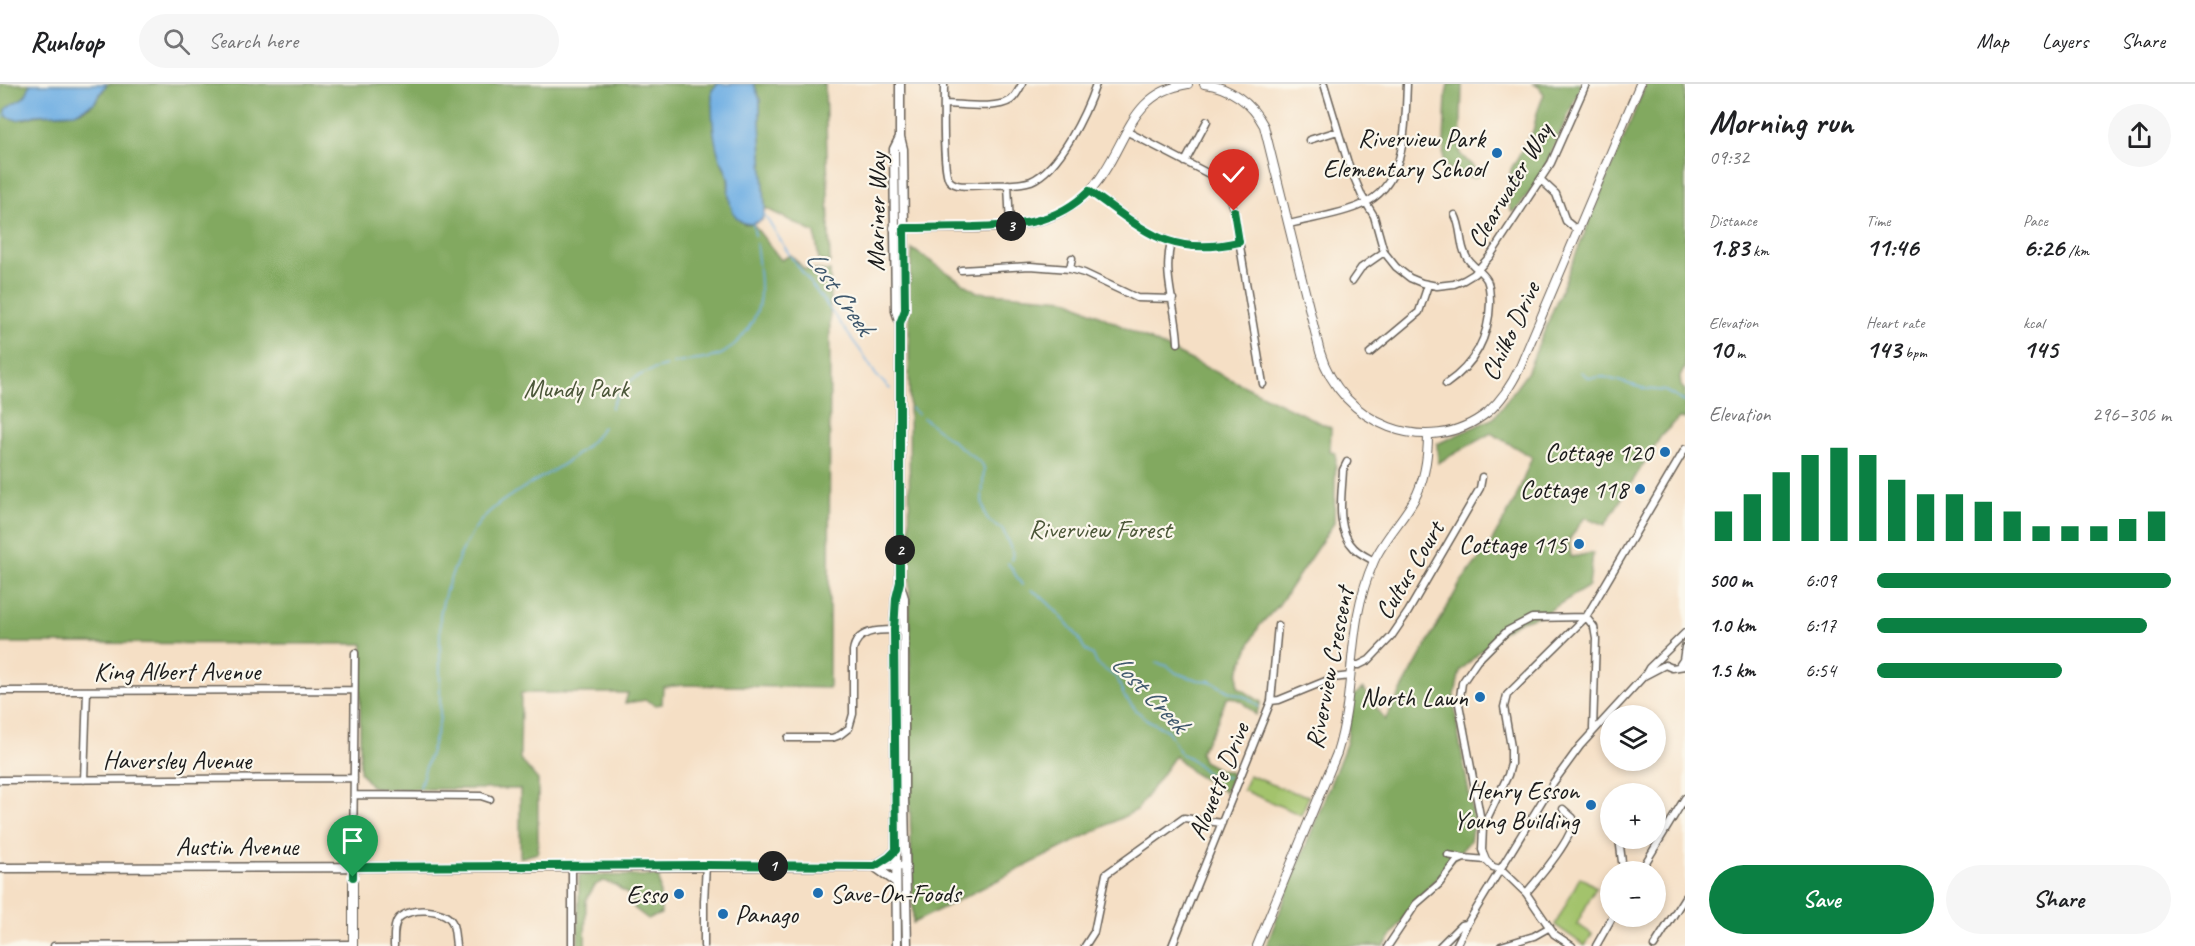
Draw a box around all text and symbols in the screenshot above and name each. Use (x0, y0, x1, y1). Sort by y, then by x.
search box (139, 14, 559, 68)
text: Runloop (30, 24, 103, 59)
icon: search (160, 25, 193, 58)
text: Search here (208, 27, 298, 55)
text: Map (1976, 28, 2009, 54)
text: Layers (2042, 28, 2088, 54)
text: Share (2121, 28, 2165, 54)
text: Morning run (1709, 101, 1853, 143)
button: share (2108, 104, 2171, 167)
street label: Clearwater Way (1459, 115, 1561, 254)
place label: Riverview Park Elementary School (1323, 122, 1490, 185)
text: 09:32 (1709, 145, 1749, 170)
marker: Riverview Park Elementary School (1490, 146, 1504, 160)
pin (1208, 149, 1259, 211)
street label: Mariner Way (859, 150, 894, 272)
icon: check (1217, 158, 1250, 191)
pin: 3 (996, 211, 1026, 241)
text: Distance (1709, 211, 1757, 231)
text: Time (1866, 211, 1890, 231)
text: Pace (2023, 211, 2048, 231)
text: 3 (1007, 216, 1015, 236)
text: 1.83 (1709, 231, 1749, 264)
text: 11:46 (1866, 231, 1919, 264)
text: 6:26 (2023, 231, 2064, 264)
text: km (1749, 241, 1769, 261)
text: /km (2064, 241, 2089, 261)
water label: Lost Creek (799, 243, 884, 345)
street label: Chilko Drive (1473, 274, 1549, 386)
text: Elevation (1709, 313, 1758, 333)
text: Heart rate (1866, 313, 1924, 333)
text: kcal (2023, 313, 2044, 333)
text: 10 (1709, 333, 1732, 366)
text: 143 (1866, 333, 1901, 366)
text: 145 (2023, 333, 2058, 366)
text: m (1732, 343, 1745, 363)
text: bpm (1901, 343, 1927, 363)
park label: Mundy Park (523, 372, 630, 405)
text: Elevation (1709, 402, 1771, 427)
text: 296–306 m (2092, 402, 2171, 427)
place label: Cottage 120 (1545, 436, 1655, 469)
marker: Cottage 120 (1658, 445, 1672, 459)
place label: Cottage 118 (1520, 473, 1630, 506)
marker: Cottage 118 (1633, 482, 1647, 496)
park label: Riverview Forest (1029, 513, 1174, 546)
street label: Cultus Court (1367, 513, 1453, 625)
place label: Cottage 115 (1459, 528, 1568, 561)
pin: 2 (885, 535, 915, 565)
marker: Cottage 115 (1572, 537, 1586, 551)
text: 2 (896, 540, 904, 560)
text: 500 m (1709, 568, 1752, 593)
text: 6:09 (1805, 568, 1836, 593)
street label: Riverview Crescent (1298, 581, 1362, 752)
text: 1.0 km (1709, 613, 1756, 638)
text: 6:17 (1805, 613, 1836, 638)
water label: Lost Creek (1104, 647, 1199, 743)
street label: King Albert Avenue (94, 655, 263, 688)
text: 1.5 km (1709, 658, 1755, 683)
text: 6:54 (1805, 658, 1836, 683)
place label: North Lawn (1361, 681, 1468, 714)
marker: North Lawn (1473, 690, 1487, 704)
map controls (1600, 705, 1666, 927)
button: layers (1600, 705, 1666, 771)
street label: Alouette Drive (1180, 716, 1257, 844)
street label: Haversley Avenue (103, 744, 253, 777)
place label: Henry Esson Young Building (1453, 774, 1581, 837)
button: + (1600, 783, 1666, 849)
marker: Henry Esson Young Building (1584, 798, 1598, 812)
pin (327, 815, 378, 877)
icon: arrive (336, 824, 369, 857)
street label: Austin Avenue (176, 830, 300, 863)
pin: 1 (758, 851, 788, 881)
text: 1 (769, 856, 777, 876)
button: − (1600, 861, 1666, 927)
button: Save (1709, 865, 1934, 934)
button: Share (1946, 865, 2171, 934)
place label: Save-On-Foods (830, 877, 963, 910)
place label: Esso (626, 878, 669, 911)
marker: Save-On-Foods (811, 886, 825, 900)
marker: Esso (672, 887, 686, 901)
place label: Panago (735, 898, 800, 931)
marker: Panago (716, 907, 730, 921)

